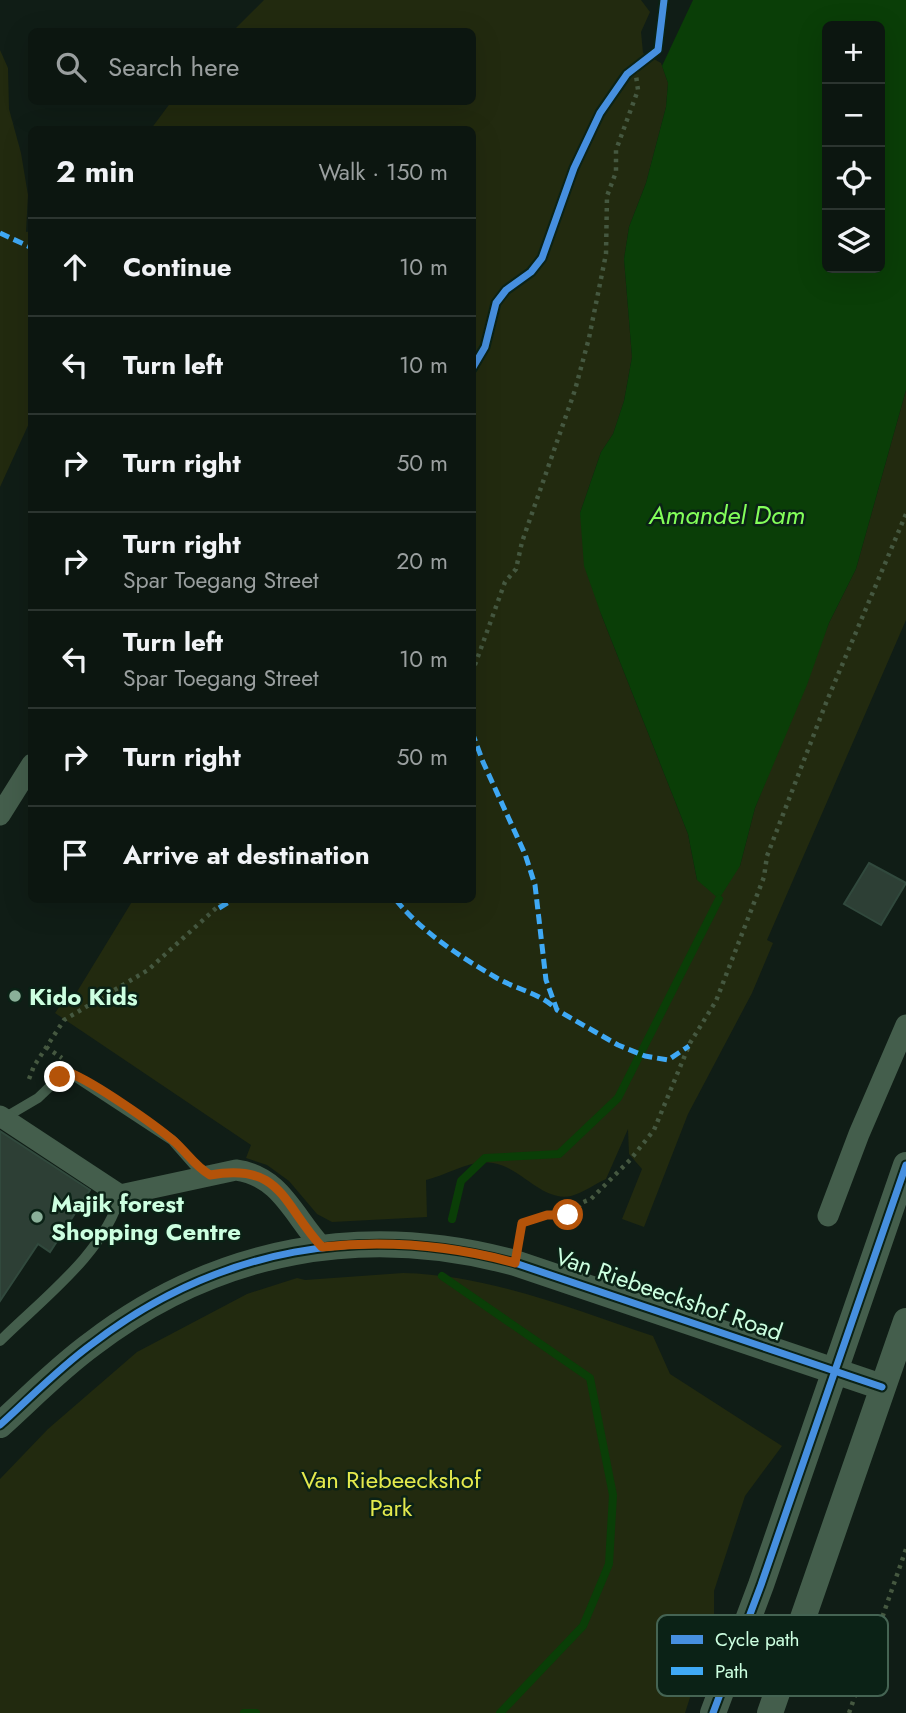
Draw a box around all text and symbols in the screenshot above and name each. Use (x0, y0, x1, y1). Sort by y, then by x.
map controls (822, 21, 885, 273)
button: + (822, 21, 885, 84)
search box (28, 28, 476, 105)
icon: search (52, 48, 90, 86)
text: Search here (108, 48, 240, 86)
button: − (822, 84, 885, 147)
button: locate (822, 147, 885, 210)
text: 2 min (56, 150, 135, 193)
text: Walk · 150 m (318, 155, 448, 189)
button: layers (822, 210, 885, 273)
icon: ahead (56, 248, 94, 286)
text: Continue (123, 248, 232, 286)
text: 10 m (399, 250, 448, 284)
icon: left (56, 346, 94, 384)
text: Turn left (123, 346, 223, 384)
text: 10 m (399, 348, 448, 382)
icon: right (56, 444, 94, 482)
text: Turn right (123, 444, 241, 482)
text: 50 m (396, 446, 448, 480)
water label: Amandel Dam (648, 496, 805, 534)
text: Turn right (123, 525, 241, 563)
icon: right (56, 542, 94, 580)
text: 20 m (396, 544, 448, 578)
text: Spar Toegang Street (123, 563, 319, 597)
text: Turn left (123, 623, 223, 661)
icon: left (56, 640, 94, 678)
text: 10 m (399, 642, 448, 676)
text: Spar Toegang Street (123, 661, 319, 695)
icon: right (56, 738, 94, 776)
text: Turn right (123, 738, 241, 776)
text: 50 m (396, 740, 448, 774)
icon: arrive (56, 836, 94, 874)
text: Arrive at destination (123, 836, 370, 874)
place label: Kido Kids (29, 979, 138, 1014)
marker: Kido Kids (7, 988, 23, 1004)
route end (44, 1061, 75, 1092)
place label: Majik forest Shopping Centre (51, 1186, 241, 1249)
route start (552, 1199, 583, 1230)
marker: Majik forest Shopping Centre (29, 1209, 45, 1225)
street label: Van Riebeeckshof Road (551, 1239, 787, 1349)
park label: Van Riebeeckshof Park (301, 1462, 482, 1525)
legend (657, 1615, 888, 1696)
text: Cycle path (715, 1626, 800, 1653)
text: Path (715, 1658, 749, 1685)

